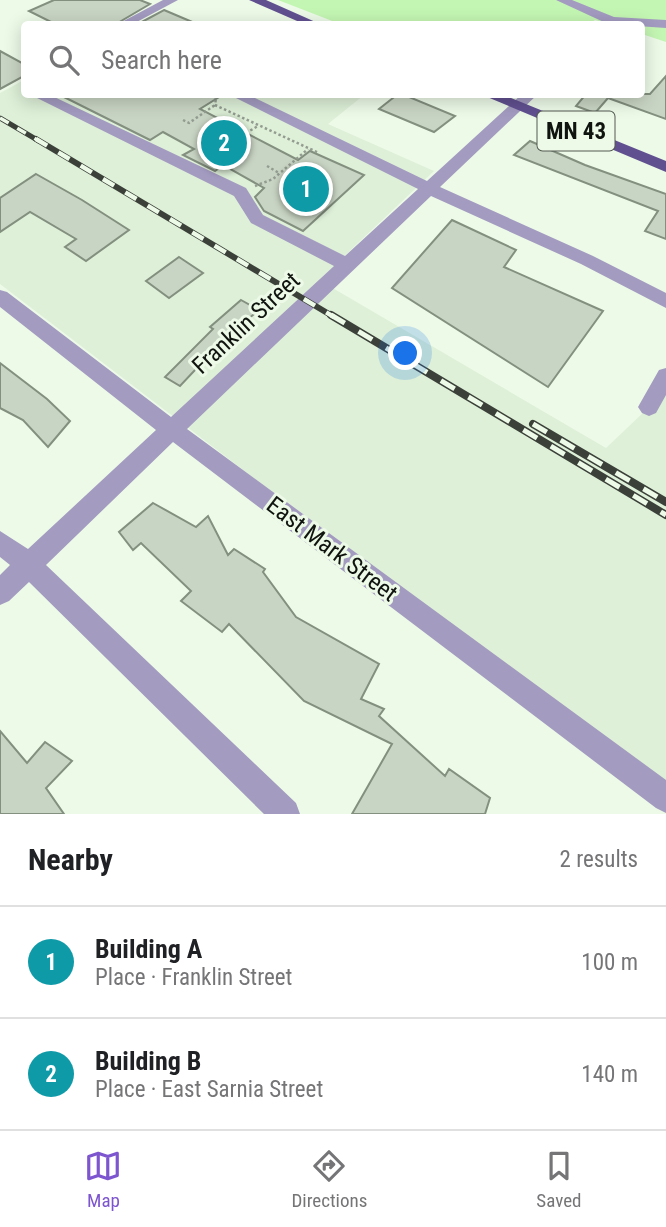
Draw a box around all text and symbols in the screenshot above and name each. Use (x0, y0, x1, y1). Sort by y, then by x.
search box (21, 21, 645, 98)
icon: search (45, 41, 83, 79)
text: Search here (101, 45, 222, 75)
road number: MN 43 (538, 112, 614, 150)
pin: 2 (201, 117, 247, 169)
pin: 1 (283, 163, 329, 215)
street label: Franklin Street (187, 266, 305, 380)
your location (388, 336, 422, 370)
street label: East Mark Street (261, 491, 403, 607)
text: Nearby (28, 842, 113, 877)
text: 2 results (560, 846, 638, 873)
text: Building A (95, 934, 202, 964)
text: 1 (45, 949, 57, 976)
text: 100 m (581, 949, 638, 976)
text: Place · Franklin Street (95, 964, 292, 991)
text: Building B (95, 1046, 201, 1076)
text: 2 (45, 1061, 57, 1088)
text: 140 m (581, 1061, 638, 1088)
text: Place · East Sarnia Street (95, 1076, 323, 1103)
tab: Map (84, 1147, 122, 1212)
tab: Directions (291, 1147, 367, 1212)
tab: Saved (536, 1147, 582, 1212)

